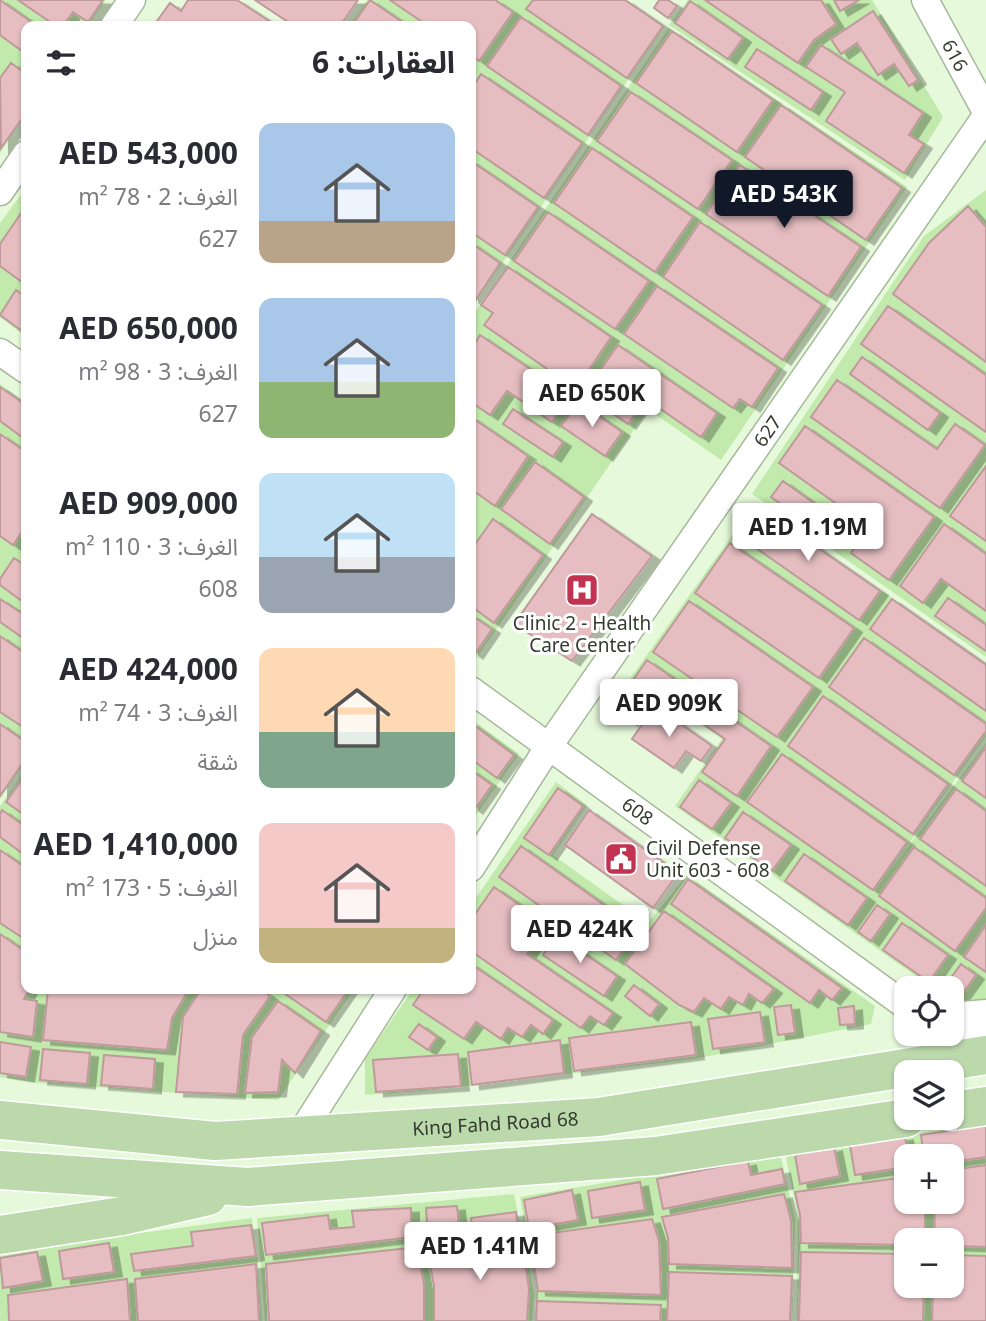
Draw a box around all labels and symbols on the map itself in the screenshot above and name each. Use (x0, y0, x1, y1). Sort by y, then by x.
street label: 616 (936, 35, 974, 76)
pin: AED 543K (712, 170, 856, 230)
pin: AED 650K (520, 370, 664, 429)
street label: 627 (747, 410, 787, 452)
pin: AED 1.19M (728, 504, 888, 563)
hospital icon: Clinic 2 - Health Care Center (563, 571, 601, 609)
place label: Clinic 2 - Health Care Center (513, 610, 651, 658)
pin: AED 909K (597, 680, 741, 739)
street label: 608 (617, 791, 659, 831)
place label: Civil Defense Unit 603 - 608 (646, 835, 770, 883)
public building icon: Civil Defense Unit 603 - 608 (602, 840, 640, 878)
pin: AED 424K (508, 906, 652, 965)
street label: King Fahd Road 68 (412, 1105, 579, 1142)
pin: AED 1.41M (400, 1222, 560, 1282)

